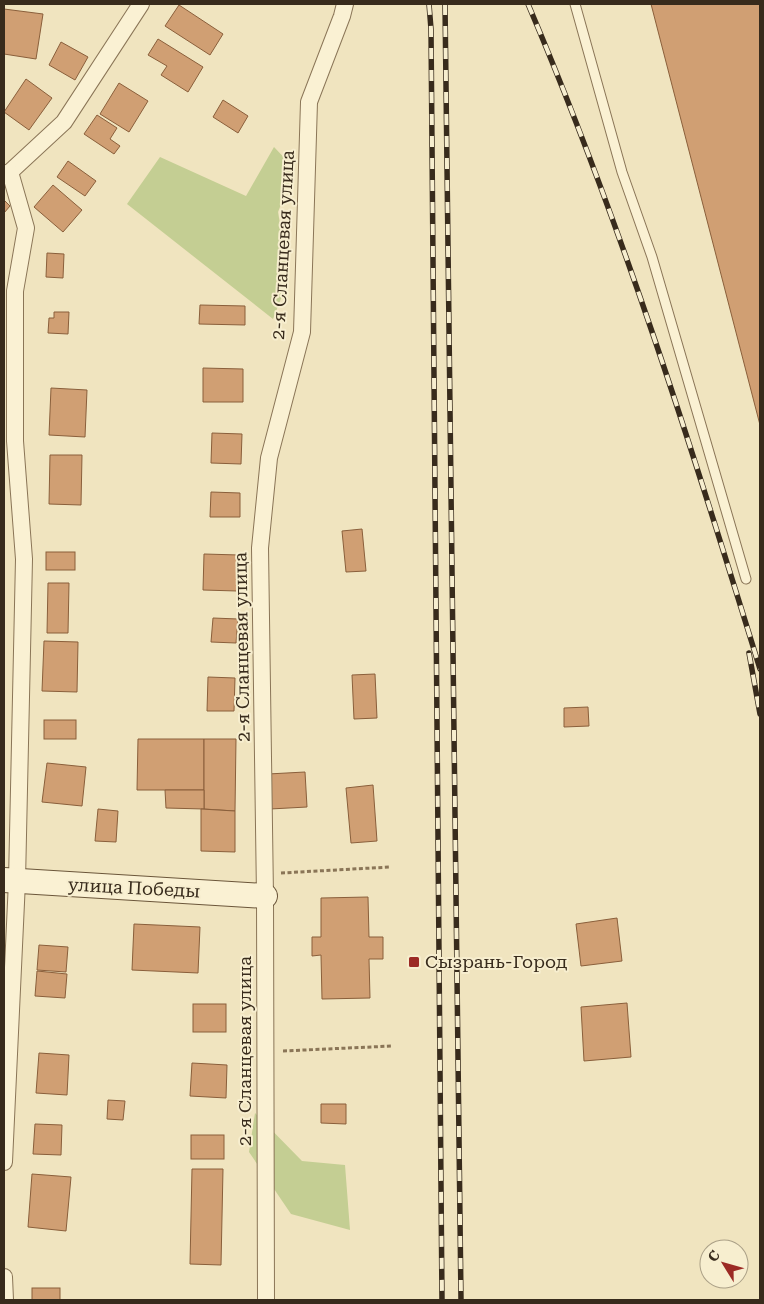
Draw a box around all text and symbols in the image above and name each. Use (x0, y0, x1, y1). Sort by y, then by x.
street label: 2-я Сланцевая улица (267, 149, 298, 340)
street label: 2-я Сланцевая улица (229, 552, 254, 742)
street label: улица Победы (67, 874, 201, 901)
place label: Сызрань-Город (425, 951, 567, 972)
marker: Сызрань-Город (407, 955, 421, 969)
street label: 2-я Сланцевая улица (234, 956, 255, 1146)
north arrow (699, 1239, 749, 1289)
text: С (704, 1247, 723, 1265)

